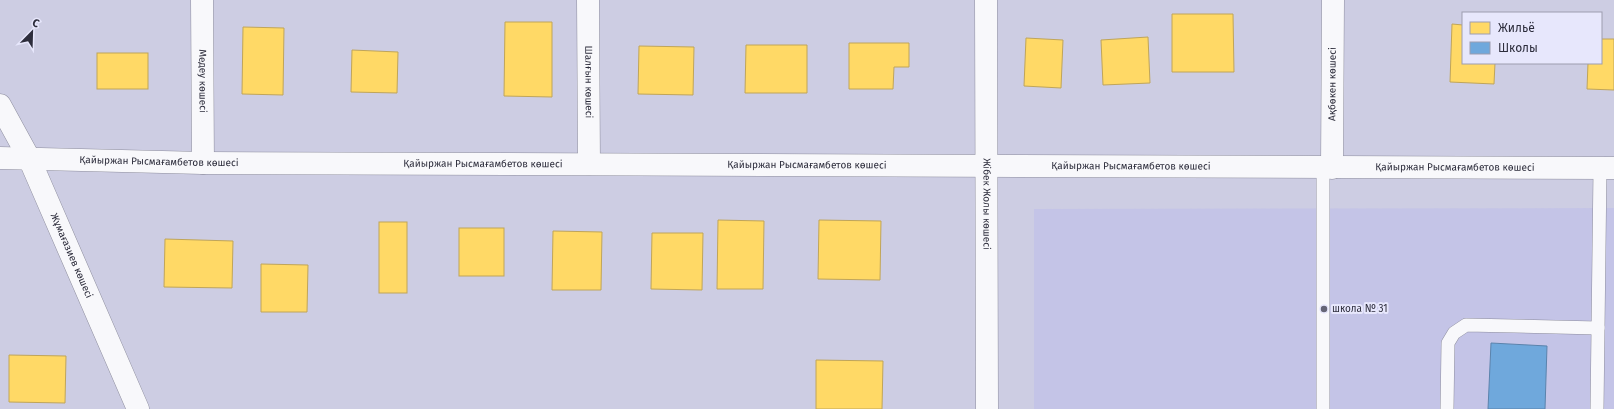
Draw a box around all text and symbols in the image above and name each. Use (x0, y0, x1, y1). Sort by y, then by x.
north arrow (12, 12, 52, 52)
legend (1462, 12, 1602, 64)
text: С (30, 16, 42, 31)
text: Жильё (1498, 21, 1535, 35)
text: Школы (1498, 41, 1538, 55)
street label: Шалғын көшесі (582, 46, 596, 119)
street label: Ақбөкен көшесі (1326, 47, 1339, 121)
street label: Медеу көшесі (196, 49, 210, 113)
street label: Қайыржан Рысмағамбетов көшесі (79, 154, 239, 169)
street label: Қайыржан Рысмағамбетов көшесі (403, 157, 563, 170)
street label: Қайыржан Рысмағамбетов көшесі (727, 158, 887, 171)
street label: Жібек Жолы көшесі (980, 158, 994, 250)
street label: Қайыржан Рысмағамбетов көшесі (1051, 160, 1211, 173)
street label: Қайыржан Рысмағамбетов көшесі (1375, 161, 1535, 174)
street label: Жұмағазиев көшесі (48, 211, 96, 300)
place label: школа № 31 (1332, 303, 1388, 315)
marker: школа № 31 (1319, 304, 1329, 314)

